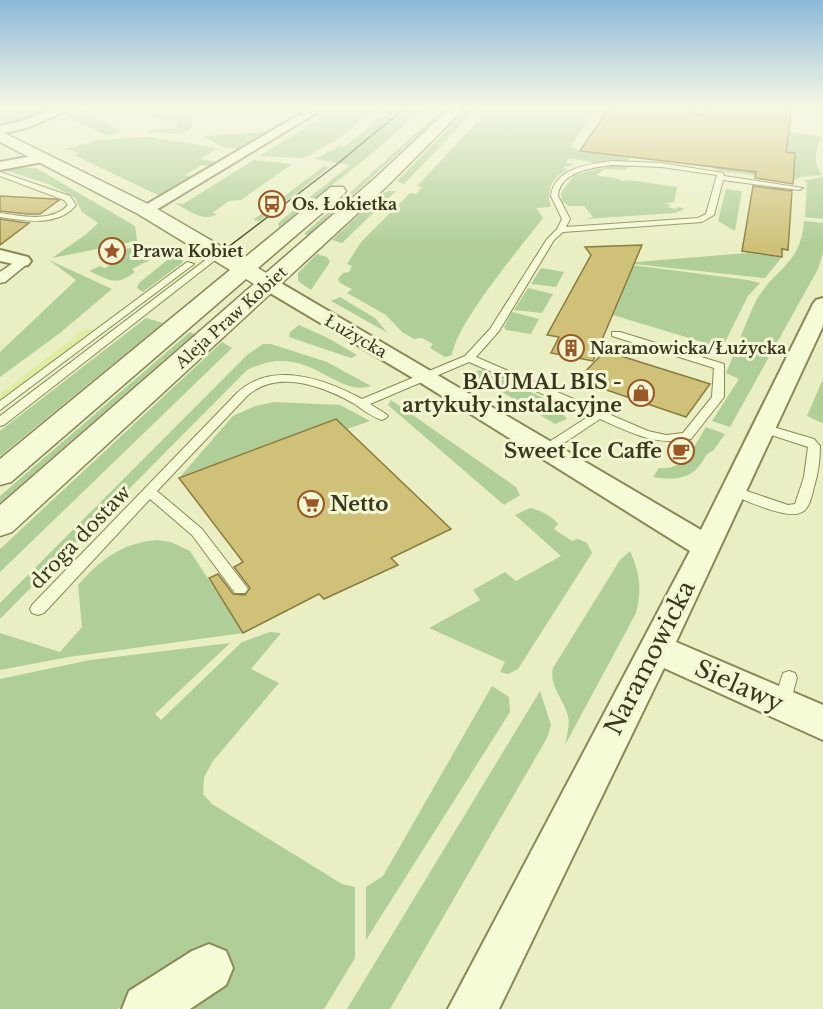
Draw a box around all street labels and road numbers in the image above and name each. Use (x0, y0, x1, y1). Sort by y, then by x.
street label: Aleja Praw Kobiet (170, 262, 291, 373)
street label: Łużycka (321, 310, 391, 362)
street label: droga dostaw (24, 480, 136, 594)
street label: Naramowicka (598, 575, 701, 740)
street label: Sielawy (690, 653, 789, 718)

